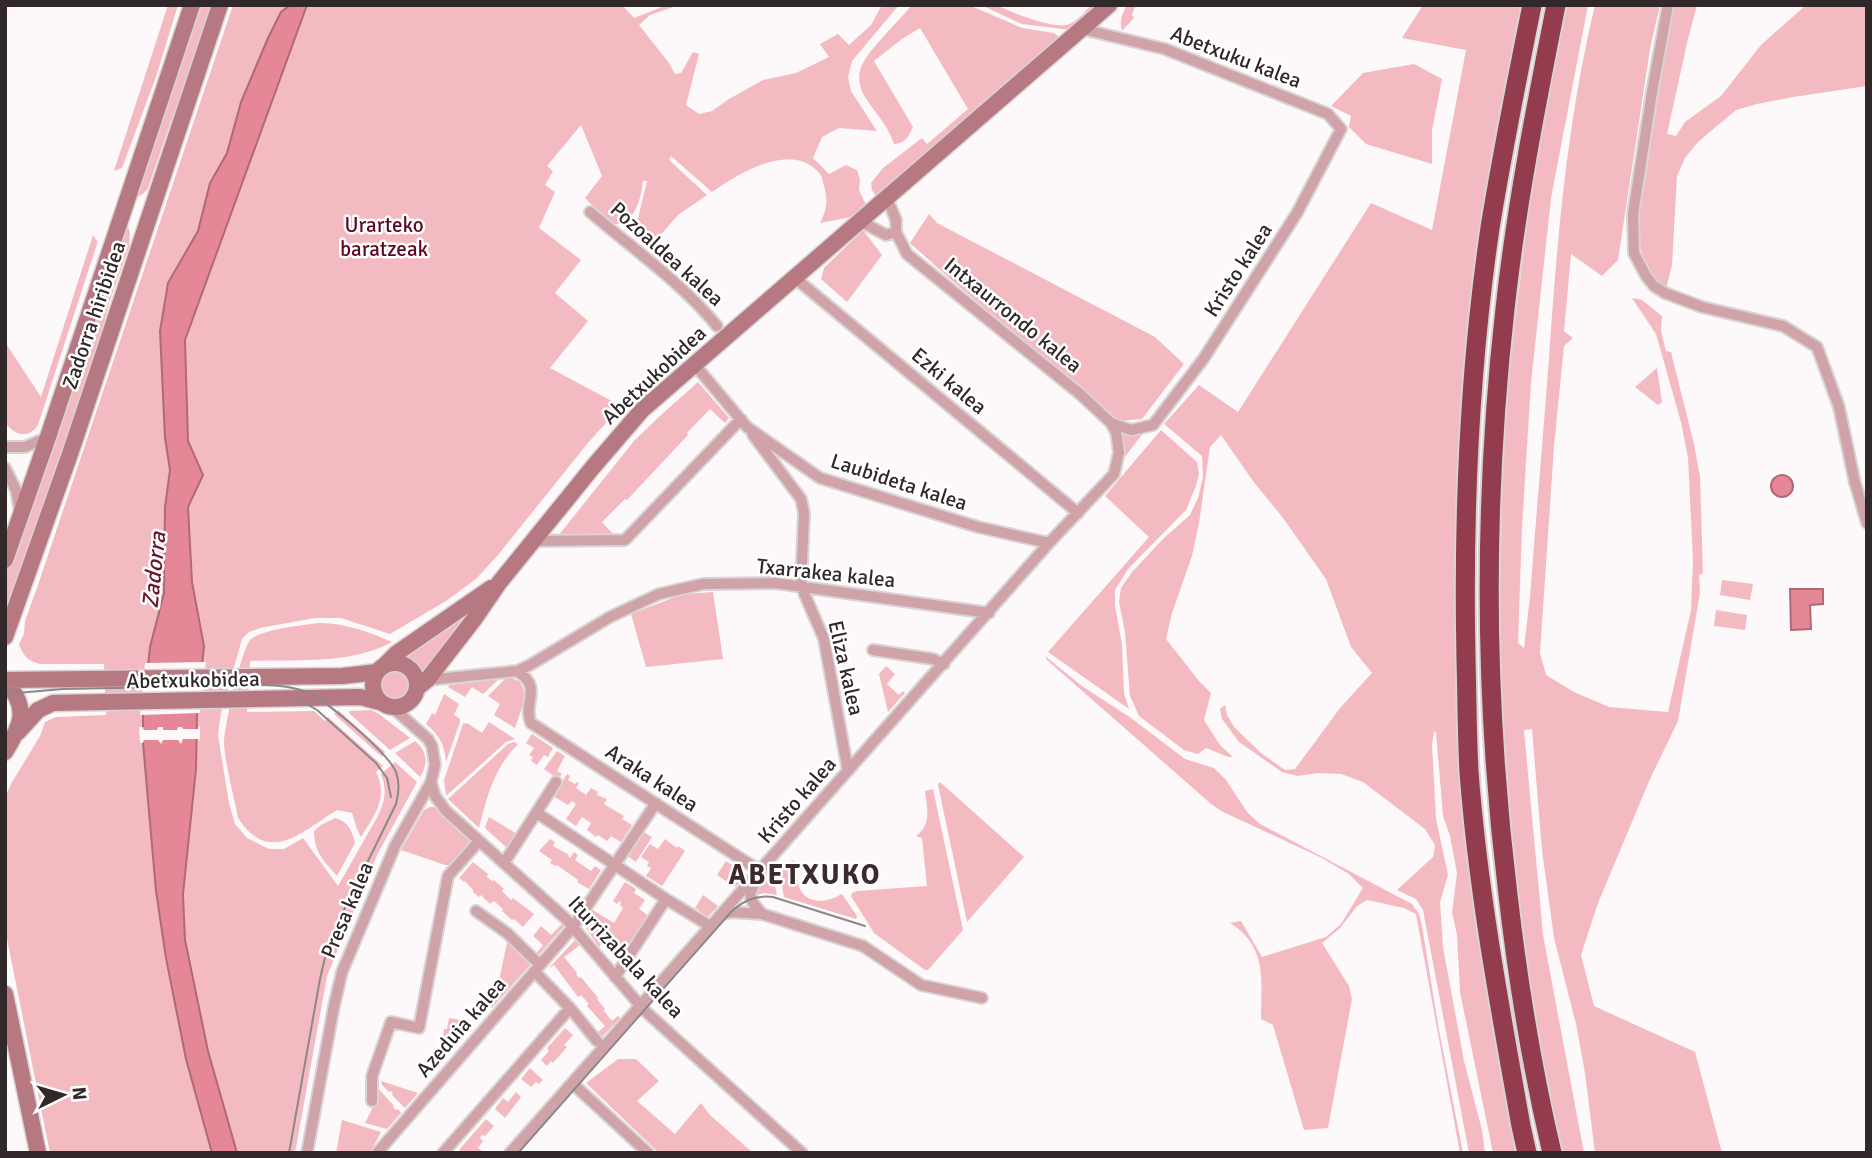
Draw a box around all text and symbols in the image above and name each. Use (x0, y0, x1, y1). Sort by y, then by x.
street label: Abetxuku kalea (1167, 20, 1305, 94)
street label: Pozoaldea kalea (605, 196, 729, 312)
park label: Urarteko baratzeak (340, 212, 429, 262)
street label: Kristo kalea (1198, 218, 1278, 322)
street label: Zadorra hiribidea (57, 238, 131, 392)
street label: Intxaurrondo kalea (939, 252, 1087, 378)
street label: Abetxukobidea (596, 320, 712, 430)
street label: Ezki kalea (906, 342, 992, 420)
street label: Laubideta kalea (827, 448, 971, 516)
water label: Zadorra (136, 529, 173, 610)
street label: Txarrakea kalea (755, 553, 897, 593)
street label: Eliza kalea (822, 618, 870, 718)
street label: Abetxukobidea (126, 666, 260, 694)
street label: Araka kalea (601, 738, 703, 818)
street label: Kristo kalea (752, 751, 842, 849)
street label: Presa kalea (315, 858, 379, 962)
district label: ABETXUKO (728, 858, 882, 892)
street label: Iturrizabala kalea (563, 890, 689, 1024)
street label: Azeduia kalea (410, 972, 512, 1082)
north arrow (28, 1060, 98, 1130)
text: N (66, 1086, 91, 1101)

